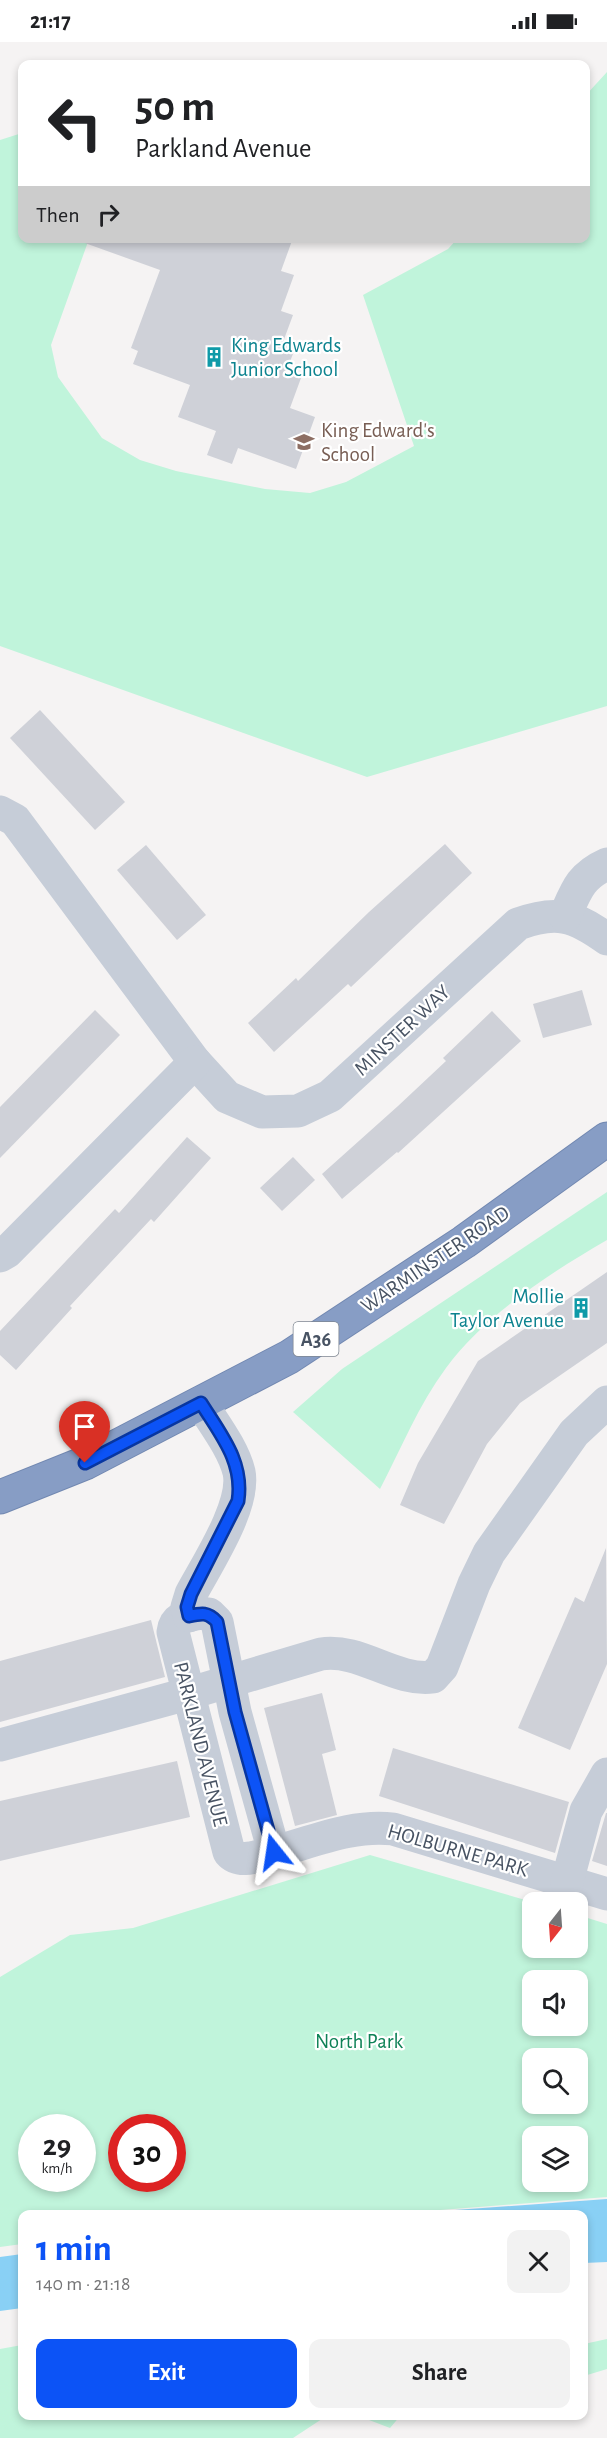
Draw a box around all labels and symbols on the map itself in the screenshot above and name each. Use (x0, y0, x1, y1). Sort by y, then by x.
place label: King Edwards Junior School (231, 335, 341, 380)
building icon: King Edwards Junior School (202, 345, 226, 369)
place label: King Edward's School (321, 420, 435, 465)
school or university icon: King Edward's School (292, 430, 316, 454)
street label: MINSTER WAY (351, 981, 454, 1080)
street label: WARMINSTER ROAD (357, 1202, 513, 1317)
place label: Mollie Taylor Avenue (450, 1286, 564, 1331)
building icon: Mollie Taylor Avenue (569, 1296, 593, 1320)
road number: A36 (294, 1322, 338, 1356)
pin (59, 1401, 110, 1463)
street label: PARKLAND AVENUE (170, 1660, 231, 1828)
position arrow (242, 1820, 306, 1884)
street label: HOLBURNE PARK (385, 1820, 531, 1881)
north arrow (522, 1892, 588, 1958)
park label: North Park (315, 2031, 403, 2052)
speed limit sign: 30 (108, 2114, 186, 2192)

